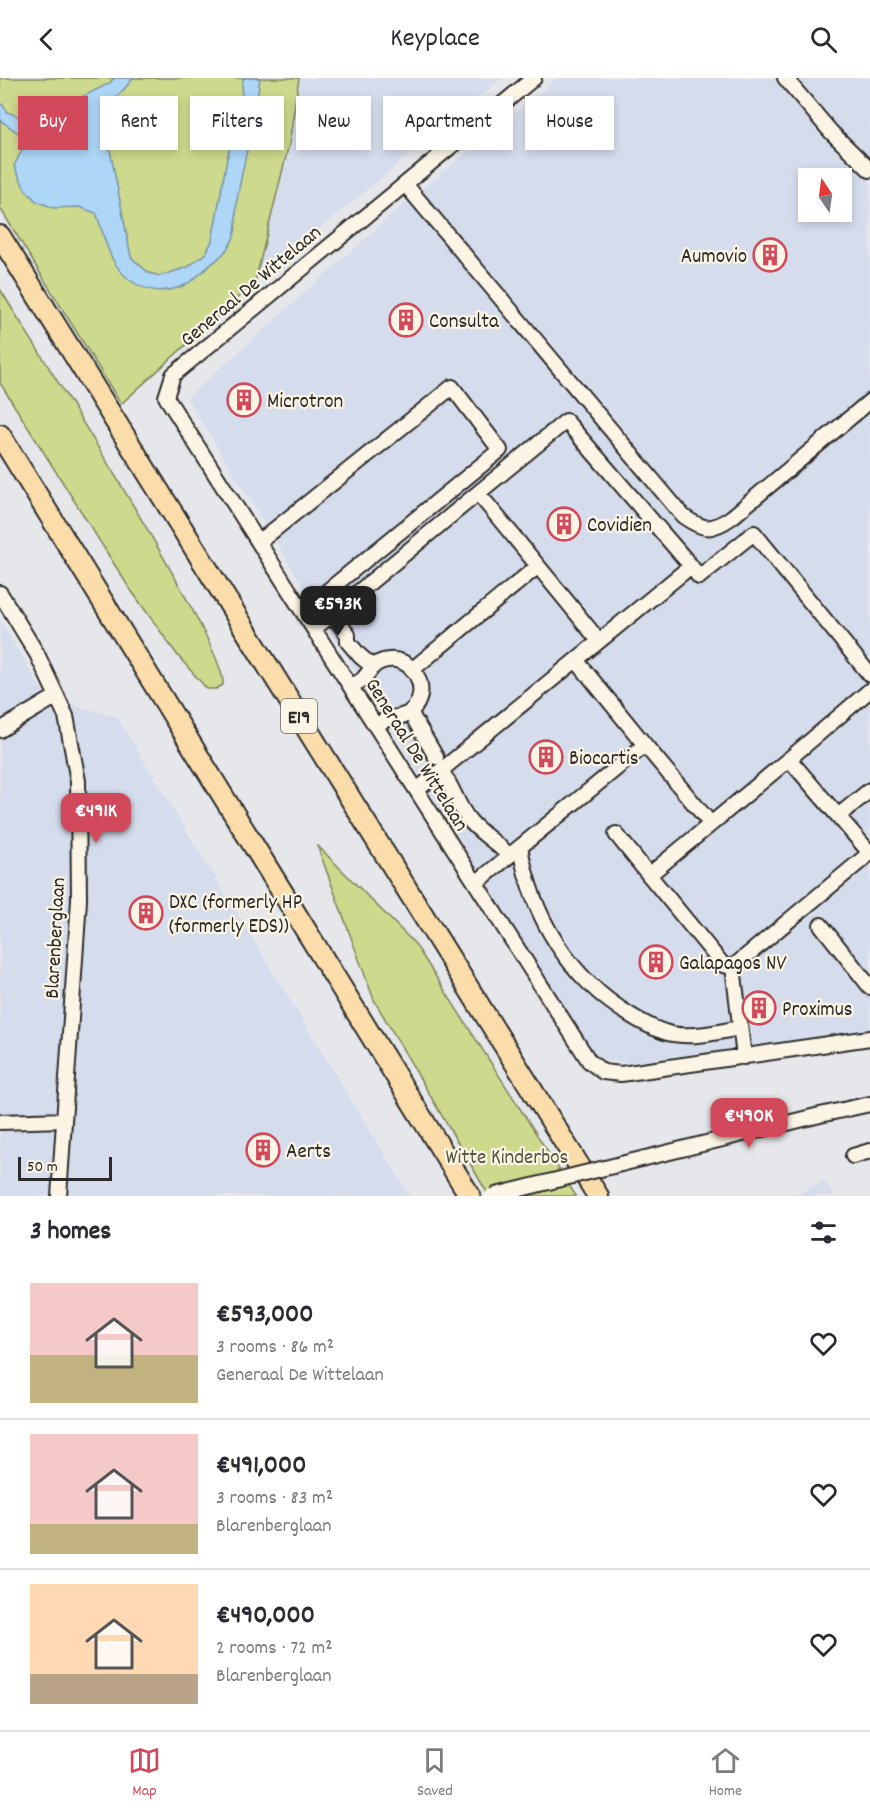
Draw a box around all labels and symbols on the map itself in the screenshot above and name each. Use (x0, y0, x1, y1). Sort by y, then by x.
north arrow (798, 168, 852, 222)
street label: Generaal De Wittelaan (175, 219, 329, 355)
building icon: Aumovio (752, 237, 788, 273)
place label: Aumovio (681, 243, 747, 273)
building icon: Consulta (388, 302, 424, 338)
place label: Consulta (429, 308, 500, 338)
building icon: Microtron (226, 382, 262, 418)
place label: Microtron (267, 388, 343, 418)
building icon: Covidien (546, 506, 582, 542)
place label: Covidien (587, 512, 652, 542)
pin: €593K (296, 586, 380, 637)
street label: Generaal De Wittelaan (356, 673, 475, 838)
road number: E19 (281, 699, 317, 733)
building icon: Biocartis (528, 739, 564, 775)
place label: Biocartis (569, 745, 639, 775)
pin: €491K (54, 793, 138, 844)
street label: Blarenberglaan (39, 877, 75, 999)
place label: DXC (formerly HP (formerly EDS)) (169, 889, 302, 943)
building icon: DXC (formerly HP (formerly EDS)) (128, 895, 164, 931)
building icon: Galapagos NV (638, 944, 674, 980)
place label: Galapagos NV (679, 950, 787, 980)
building icon: Proximus (741, 990, 777, 1026)
place label: Proximus (782, 996, 853, 1026)
pin: €490K (707, 1098, 791, 1149)
building icon: Aerts (245, 1132, 281, 1168)
place label: Aerts (286, 1138, 331, 1168)
park label: Witte Kinderbos (446, 1144, 568, 1174)
scale bar (18, 1154, 112, 1182)

